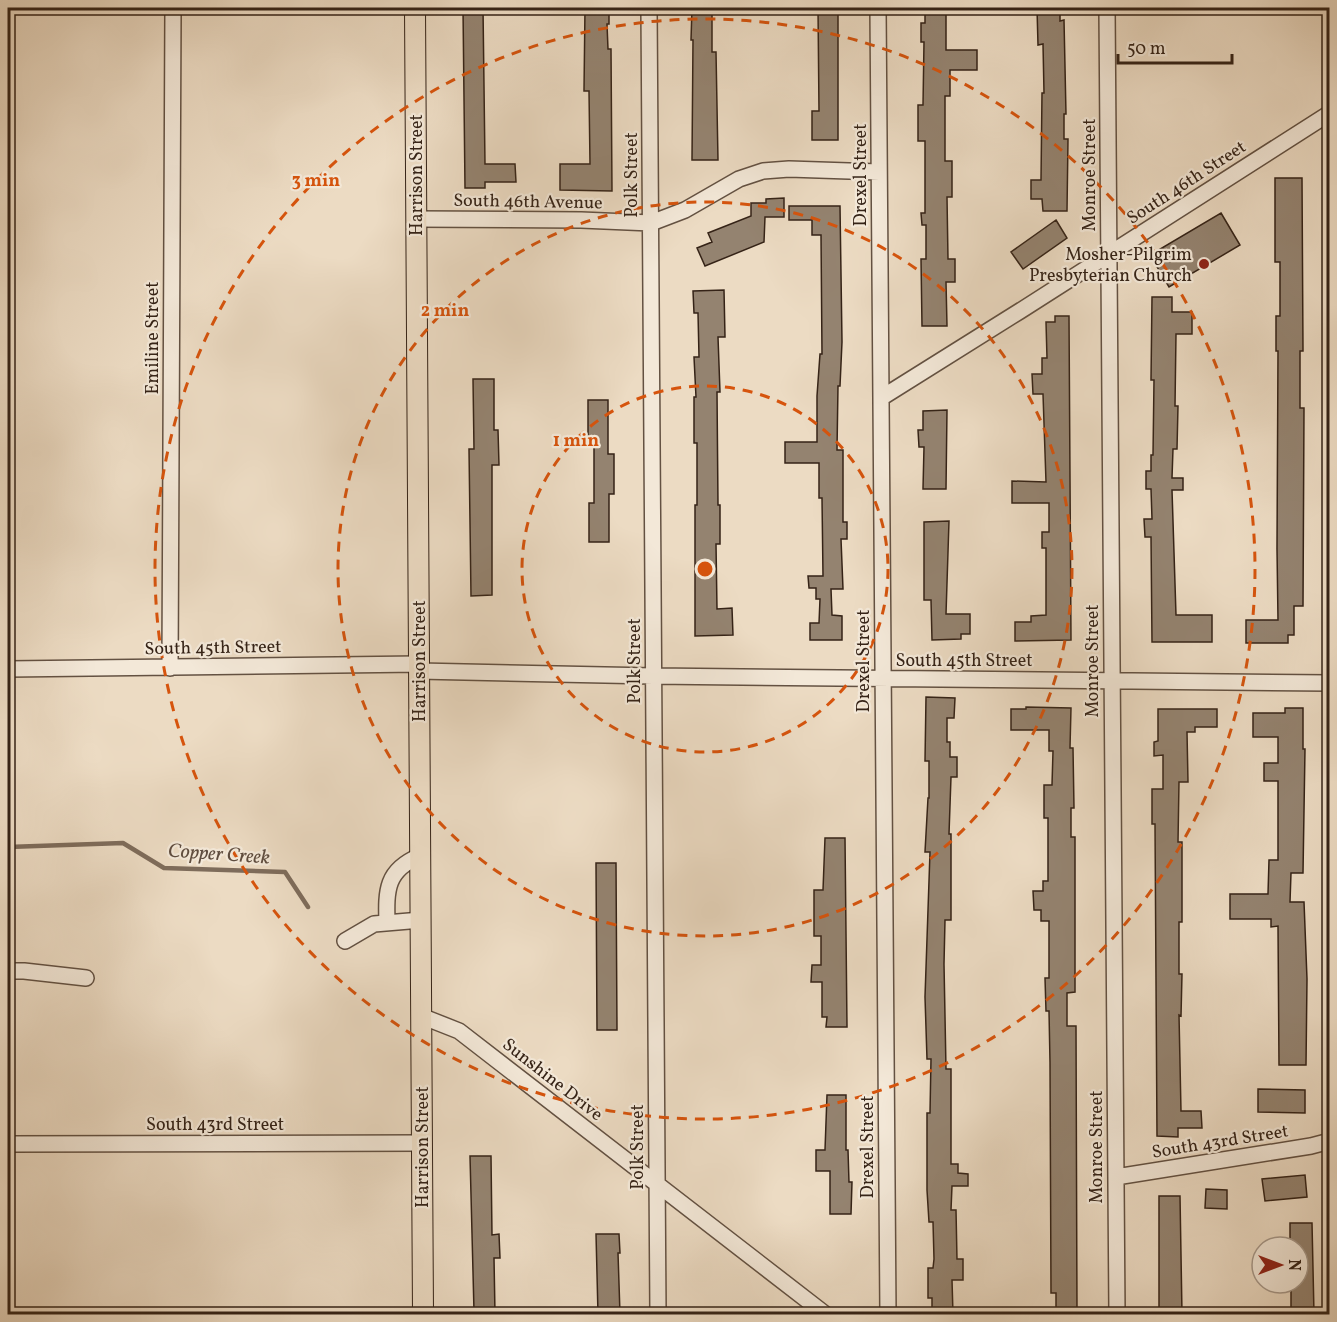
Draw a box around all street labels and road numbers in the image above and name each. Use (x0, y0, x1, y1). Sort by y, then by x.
street label: Harrison Street (405, 114, 430, 236)
street label: Monroe Street (1078, 118, 1103, 232)
street label: Drexel Street (849, 124, 874, 226)
street label: Polk Street (620, 132, 645, 218)
street label: South 46th Street (1122, 135, 1251, 231)
street label: South 46th Avenue (453, 189, 603, 216)
street label: Emiline Street (141, 281, 166, 395)
street label: Harrison Street (408, 600, 433, 722)
street label: Monroe Street (1081, 604, 1106, 718)
street label: Drexel Street (852, 610, 877, 712)
street label: Polk Street (623, 618, 648, 704)
street label: South 45th Street (144, 635, 282, 662)
street label: South 45th Street (896, 649, 1033, 674)
street label: Sunshine Drive (496, 1033, 608, 1127)
street label: Harrison Street (411, 1086, 436, 1208)
street label: Monroe Street (1085, 1090, 1110, 1204)
street label: Drexel Street (856, 1096, 881, 1198)
street label: Polk Street (626, 1104, 651, 1190)
street label: South 43rd Street (146, 1113, 284, 1138)
street label: South 43rd Street (1150, 1119, 1290, 1166)

